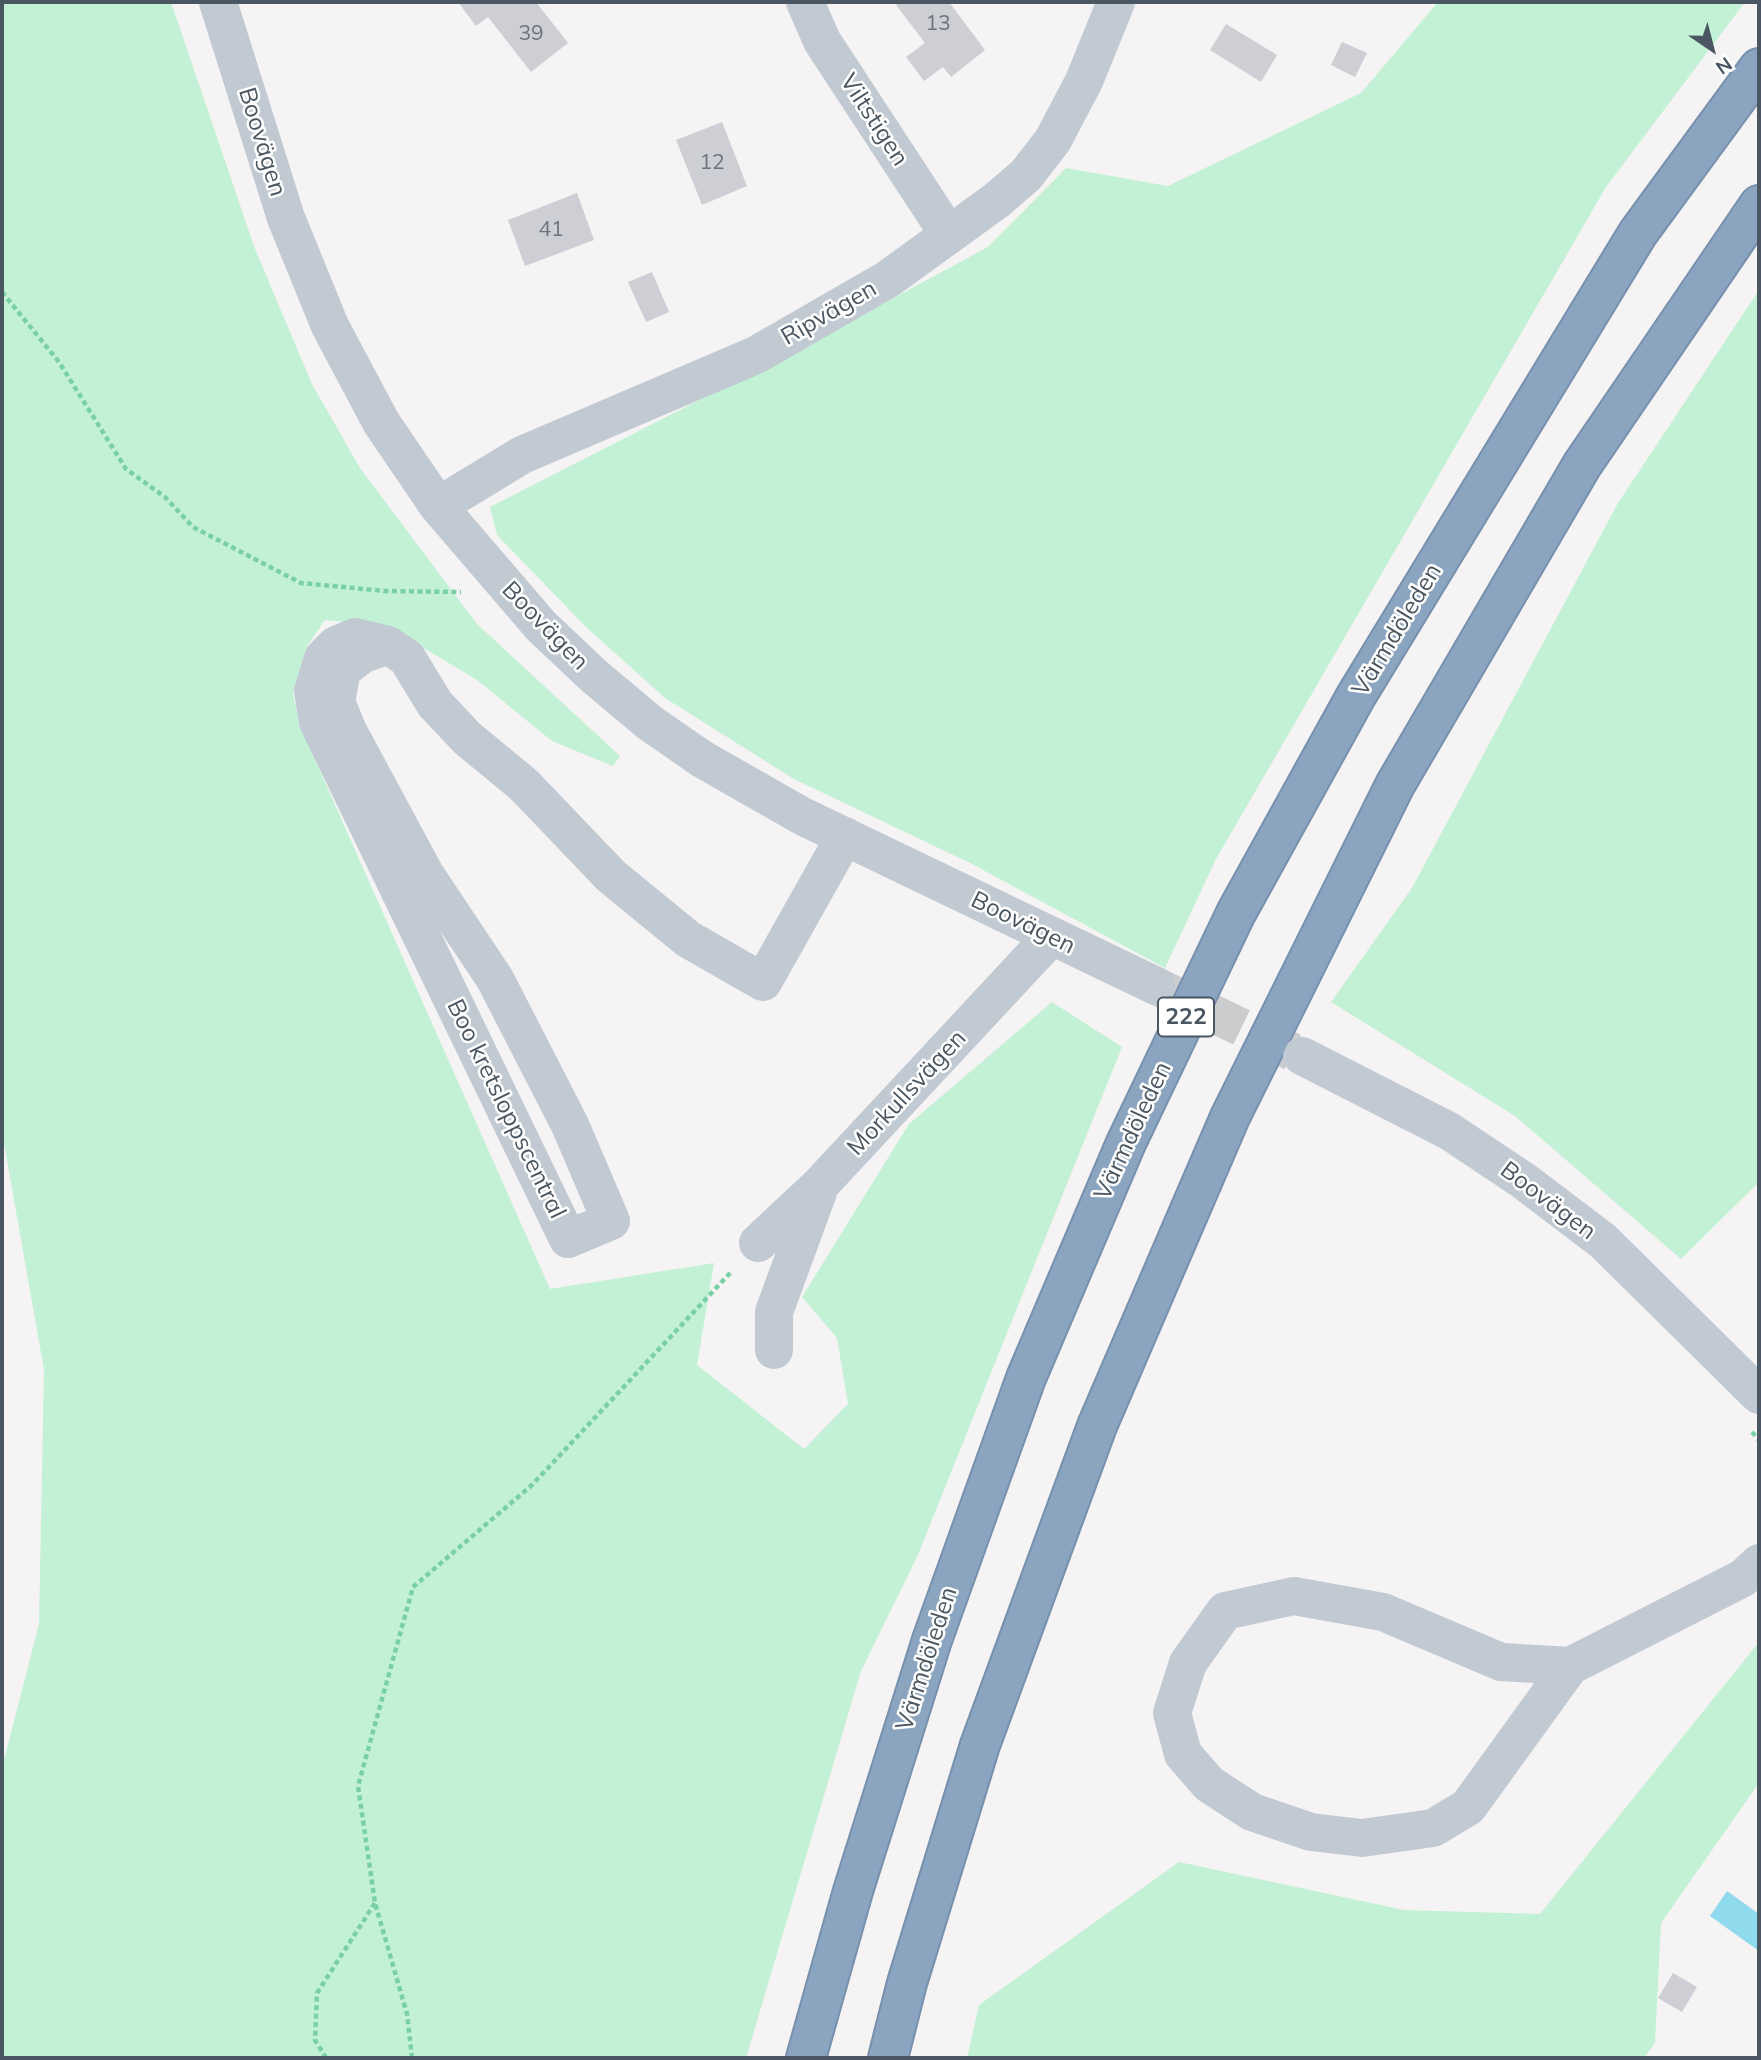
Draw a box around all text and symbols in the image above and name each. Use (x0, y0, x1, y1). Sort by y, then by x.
house number: 13 (925, 11, 951, 37)
north arrow (1677, 14, 1747, 84)
house number: 39 (518, 21, 544, 47)
text: N (1711, 52, 1737, 80)
street label: Viltstigen (834, 69, 914, 171)
street label: Boovägen (232, 84, 292, 200)
house number: 12 (699, 150, 725, 176)
house number: 41 (538, 217, 564, 243)
street label: Ripvägen (776, 274, 882, 352)
street label: Värmdöleden (1346, 559, 1448, 701)
street label: Boovägen (496, 576, 594, 676)
street label: Boovägen (966, 885, 1080, 961)
street label: Boo kretsloppscentral (440, 995, 572, 1223)
road number: 222 (1158, 998, 1214, 1036)
street label: Morkullsvägen (842, 1024, 972, 1162)
street label: Värmdöleden (1088, 1057, 1178, 1205)
street label: Boovägen (1494, 1156, 1602, 1246)
street label: Värmdöleden (890, 1584, 964, 1734)

